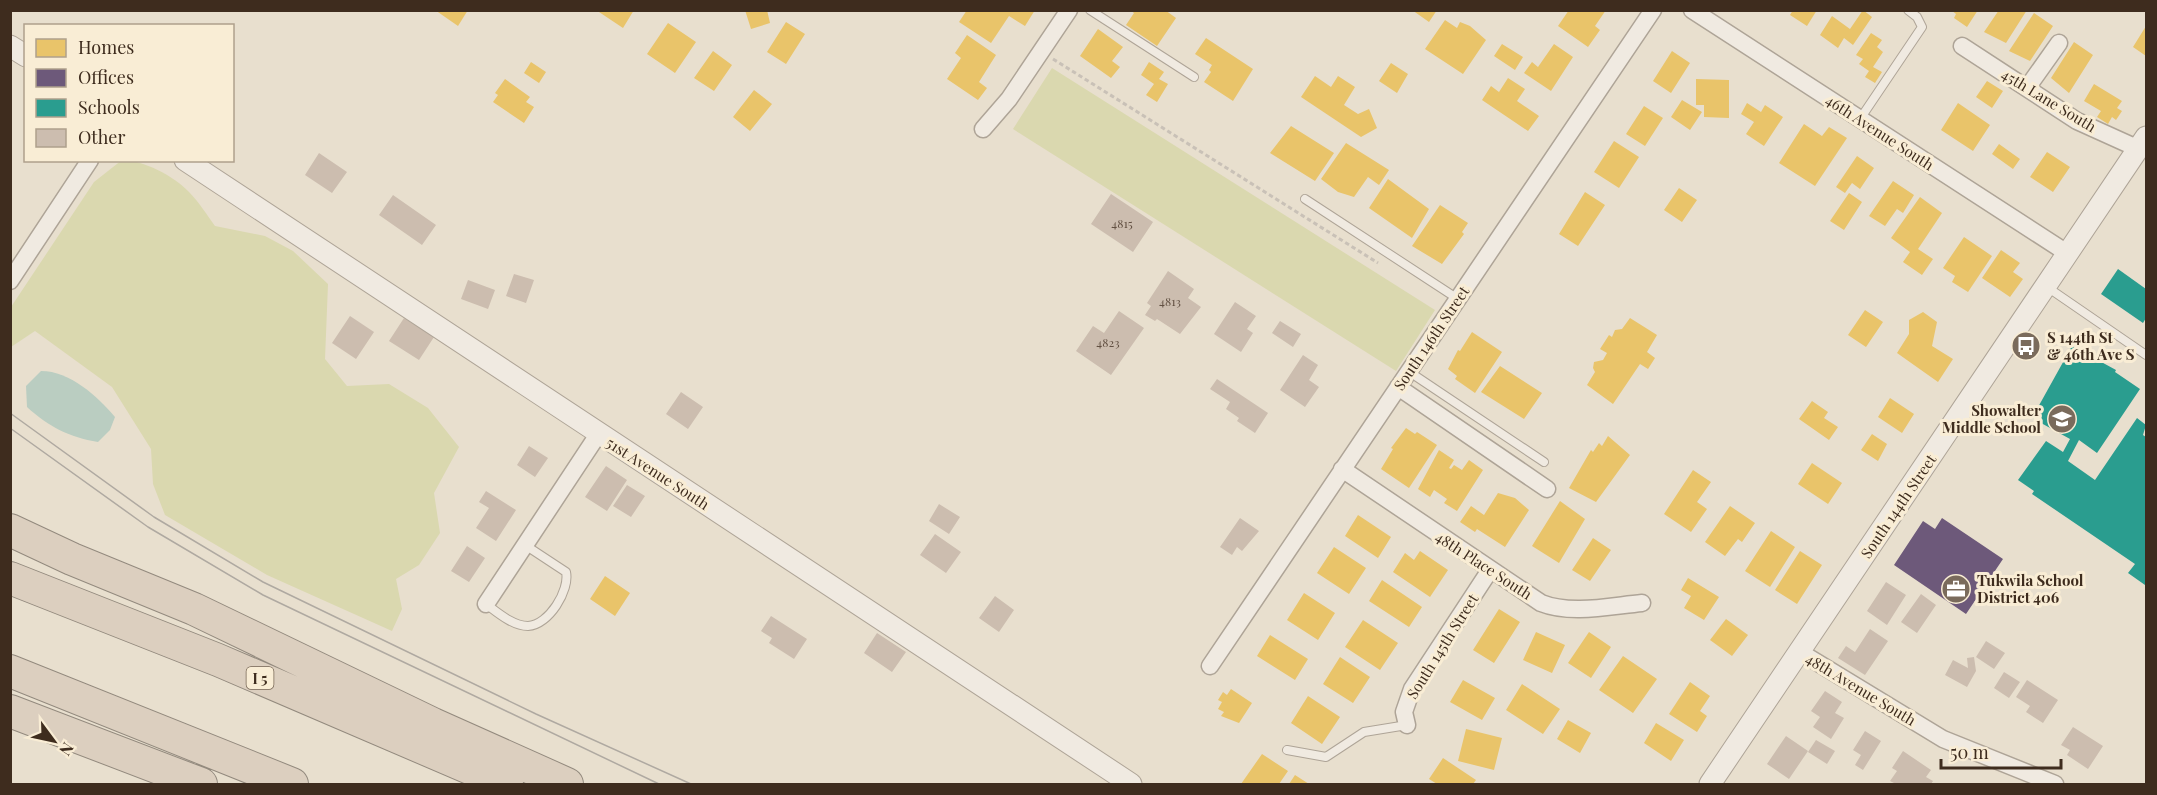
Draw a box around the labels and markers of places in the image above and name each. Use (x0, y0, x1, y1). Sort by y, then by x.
place label: S 144th St & 46th Ave S (2047, 327, 2135, 364)
bus stop icon: S 144th St & 46th Ave S (2010, 330, 2042, 362)
place label: Showalter Middle School (1942, 400, 2041, 437)
school or university icon: Showalter Middle School (2046, 403, 2078, 435)
place label: Tukwila School District 406 (1977, 570, 2084, 607)
office icon: Tukwila School District 406 (1940, 573, 1972, 605)

